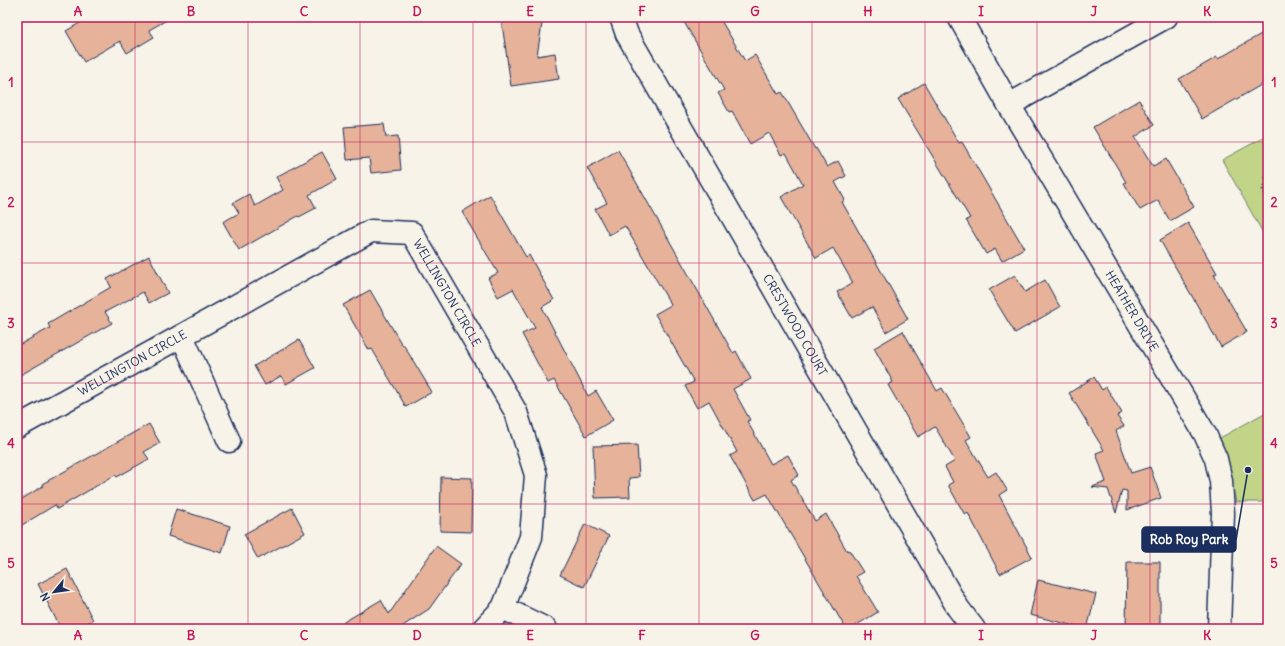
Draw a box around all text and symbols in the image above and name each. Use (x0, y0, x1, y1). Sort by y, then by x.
text: A (74, 3, 83, 20)
text: B (187, 3, 196, 20)
text: C (300, 3, 309, 20)
text: D (412, 3, 422, 20)
text: E (526, 3, 534, 20)
text: F (638, 3, 646, 20)
text: G (750, 3, 760, 20)
text: H (863, 3, 873, 20)
text: I (978, 3, 984, 20)
text: J (1091, 3, 1098, 20)
text: K (1203, 3, 1212, 20)
text: 1 (8, 74, 14, 91)
text: 1 (1271, 74, 1277, 91)
text: 2 (7, 194, 15, 211)
text: 2 (1270, 194, 1278, 211)
street label: WELLINGTON CIRCLE (410, 236, 484, 349)
street label: HEATHER DRIVE (1102, 268, 1162, 354)
street label: CRESTWOOD COURT (760, 271, 831, 378)
text: 3 (7, 315, 15, 332)
text: 3 (1270, 315, 1278, 332)
street label: WELLINGTON CIRCLE (75, 327, 189, 399)
text: 4 (7, 435, 15, 452)
text: 4 (1270, 435, 1278, 452)
callout: Rob Roy Park (1142, 527, 1236, 552)
text: Rob Roy Park (1150, 531, 1229, 548)
text: 5 (7, 555, 15, 572)
text: 5 (1270, 555, 1278, 572)
north arrow (34, 572, 74, 612)
text: N (37, 590, 53, 604)
text: A (74, 627, 83, 644)
text: B (187, 627, 196, 644)
text: C (300, 627, 309, 644)
text: D (412, 627, 422, 644)
text: E (526, 627, 534, 644)
text: F (638, 627, 646, 644)
text: G (750, 627, 760, 644)
text: H (863, 627, 873, 644)
text: I (978, 627, 984, 644)
text: J (1091, 627, 1098, 644)
text: K (1203, 627, 1212, 644)

